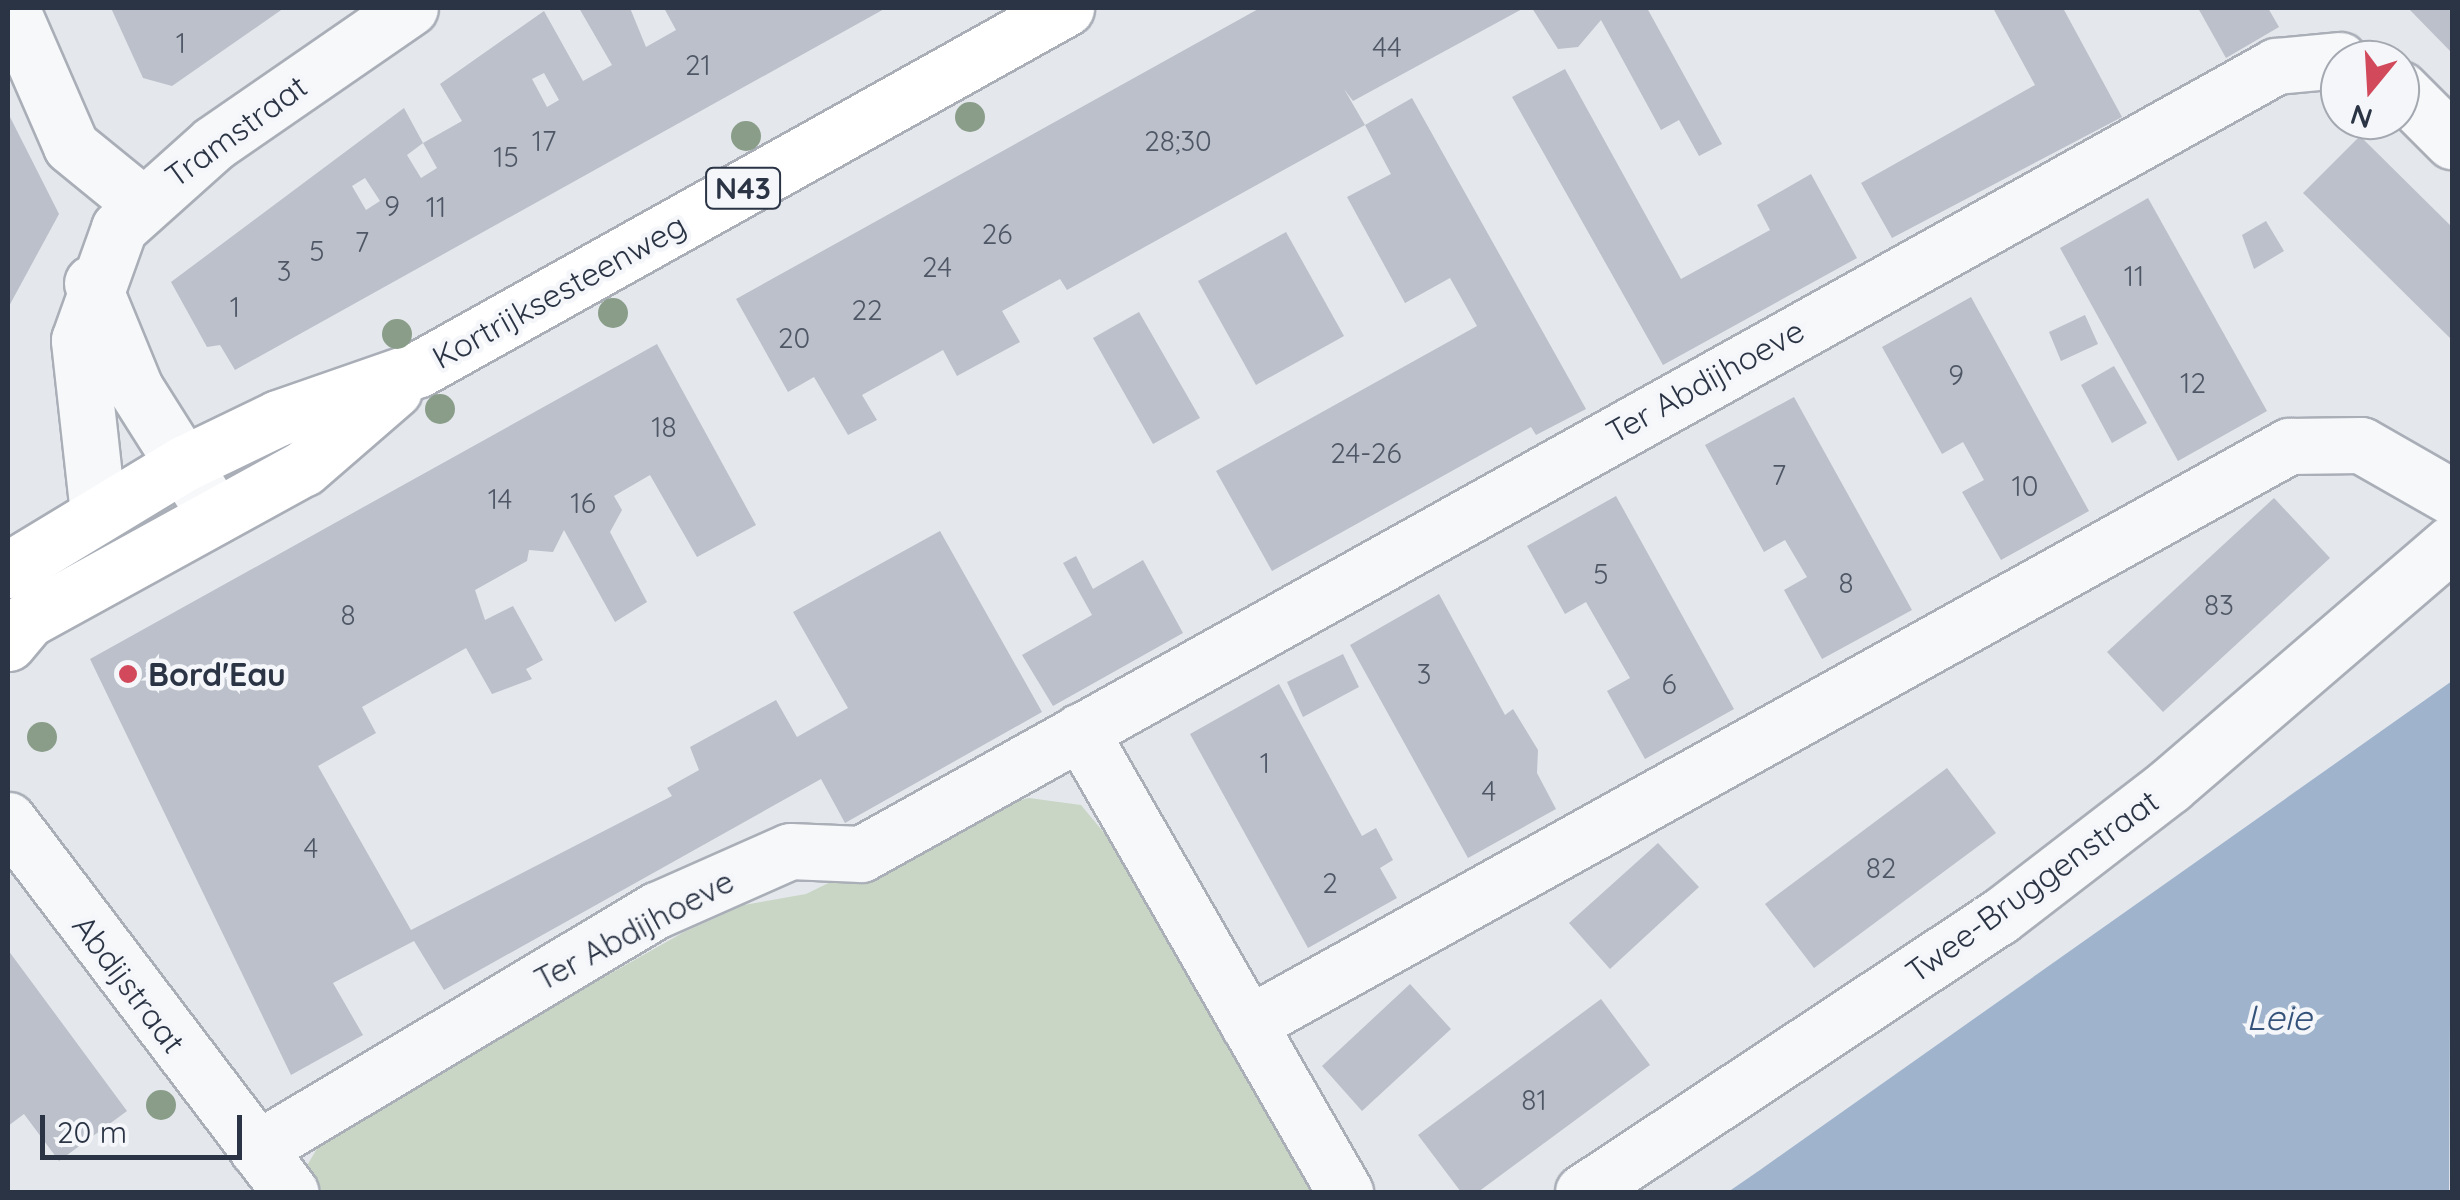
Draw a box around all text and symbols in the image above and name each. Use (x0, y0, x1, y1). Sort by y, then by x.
house number: 1 (176, 26, 186, 60)
house number: 44 (1372, 30, 1402, 64)
north arrow (2320, 40, 2420, 140)
house number: 21 (685, 48, 711, 82)
street label: Tramstraat (158, 67, 314, 195)
text: N (2346, 97, 2376, 137)
house number: 17 (532, 124, 556, 158)
house number: 28;30 (1144, 124, 1212, 158)
house number: 15 (493, 140, 519, 174)
road number: N43 (703, 163, 783, 213)
house number: 9 (384, 189, 400, 223)
house number: 11 (426, 190, 446, 224)
street label: Kortrijksesteenweg (426, 205, 692, 377)
house number: 26 (982, 217, 1012, 251)
house number: 7 (355, 225, 369, 259)
house number: 5 (309, 234, 325, 268)
house number: 24 (922, 250, 952, 284)
house number: 3 (277, 254, 291, 288)
house number: 11 (2124, 259, 2144, 293)
house number: 1 (230, 290, 240, 324)
house number: 22 (851, 293, 883, 327)
street label: Ter Abdijhoeve (1600, 311, 1810, 451)
house number: 20 (778, 321, 810, 355)
house number: 9 (1948, 358, 1964, 392)
house number: 12 (2180, 366, 2206, 400)
house number: 18 (651, 410, 677, 444)
house number: 24-26 (1330, 436, 1402, 470)
house number: 7 (1772, 458, 1786, 492)
house number: 10 (2011, 469, 2039, 503)
house number: 14 (488, 482, 512, 516)
house number: 16 (570, 486, 596, 520)
house number: 5 (1593, 557, 1609, 591)
house number: 8 (1838, 566, 1854, 600)
house number: 83 (2204, 588, 2234, 622)
house number: 8 (340, 598, 356, 632)
place label: Bord'Eau (148, 655, 286, 693)
house number: 3 (1417, 657, 1431, 691)
marker: Bord'Eau (117, 663, 139, 685)
house number: 6 (1661, 667, 1677, 701)
house number: 1 (1260, 746, 1270, 780)
house number: 4 (1482, 774, 1496, 808)
street label: Twee-Bruggenstraat (1898, 781, 2166, 991)
house number: 4 (304, 831, 318, 865)
house number: 82 (1866, 851, 1896, 885)
street label: Ter Abdijhoeve (528, 861, 740, 999)
house number: 2 (1322, 866, 1338, 900)
street label: Abdijstraat (65, 907, 193, 1061)
water label: Leie (2246, 996, 2312, 1038)
house number: 81 (1521, 1083, 1547, 1117)
scale bar (45, 1095, 248, 1157)
text: 20 m (57, 1113, 127, 1151)

